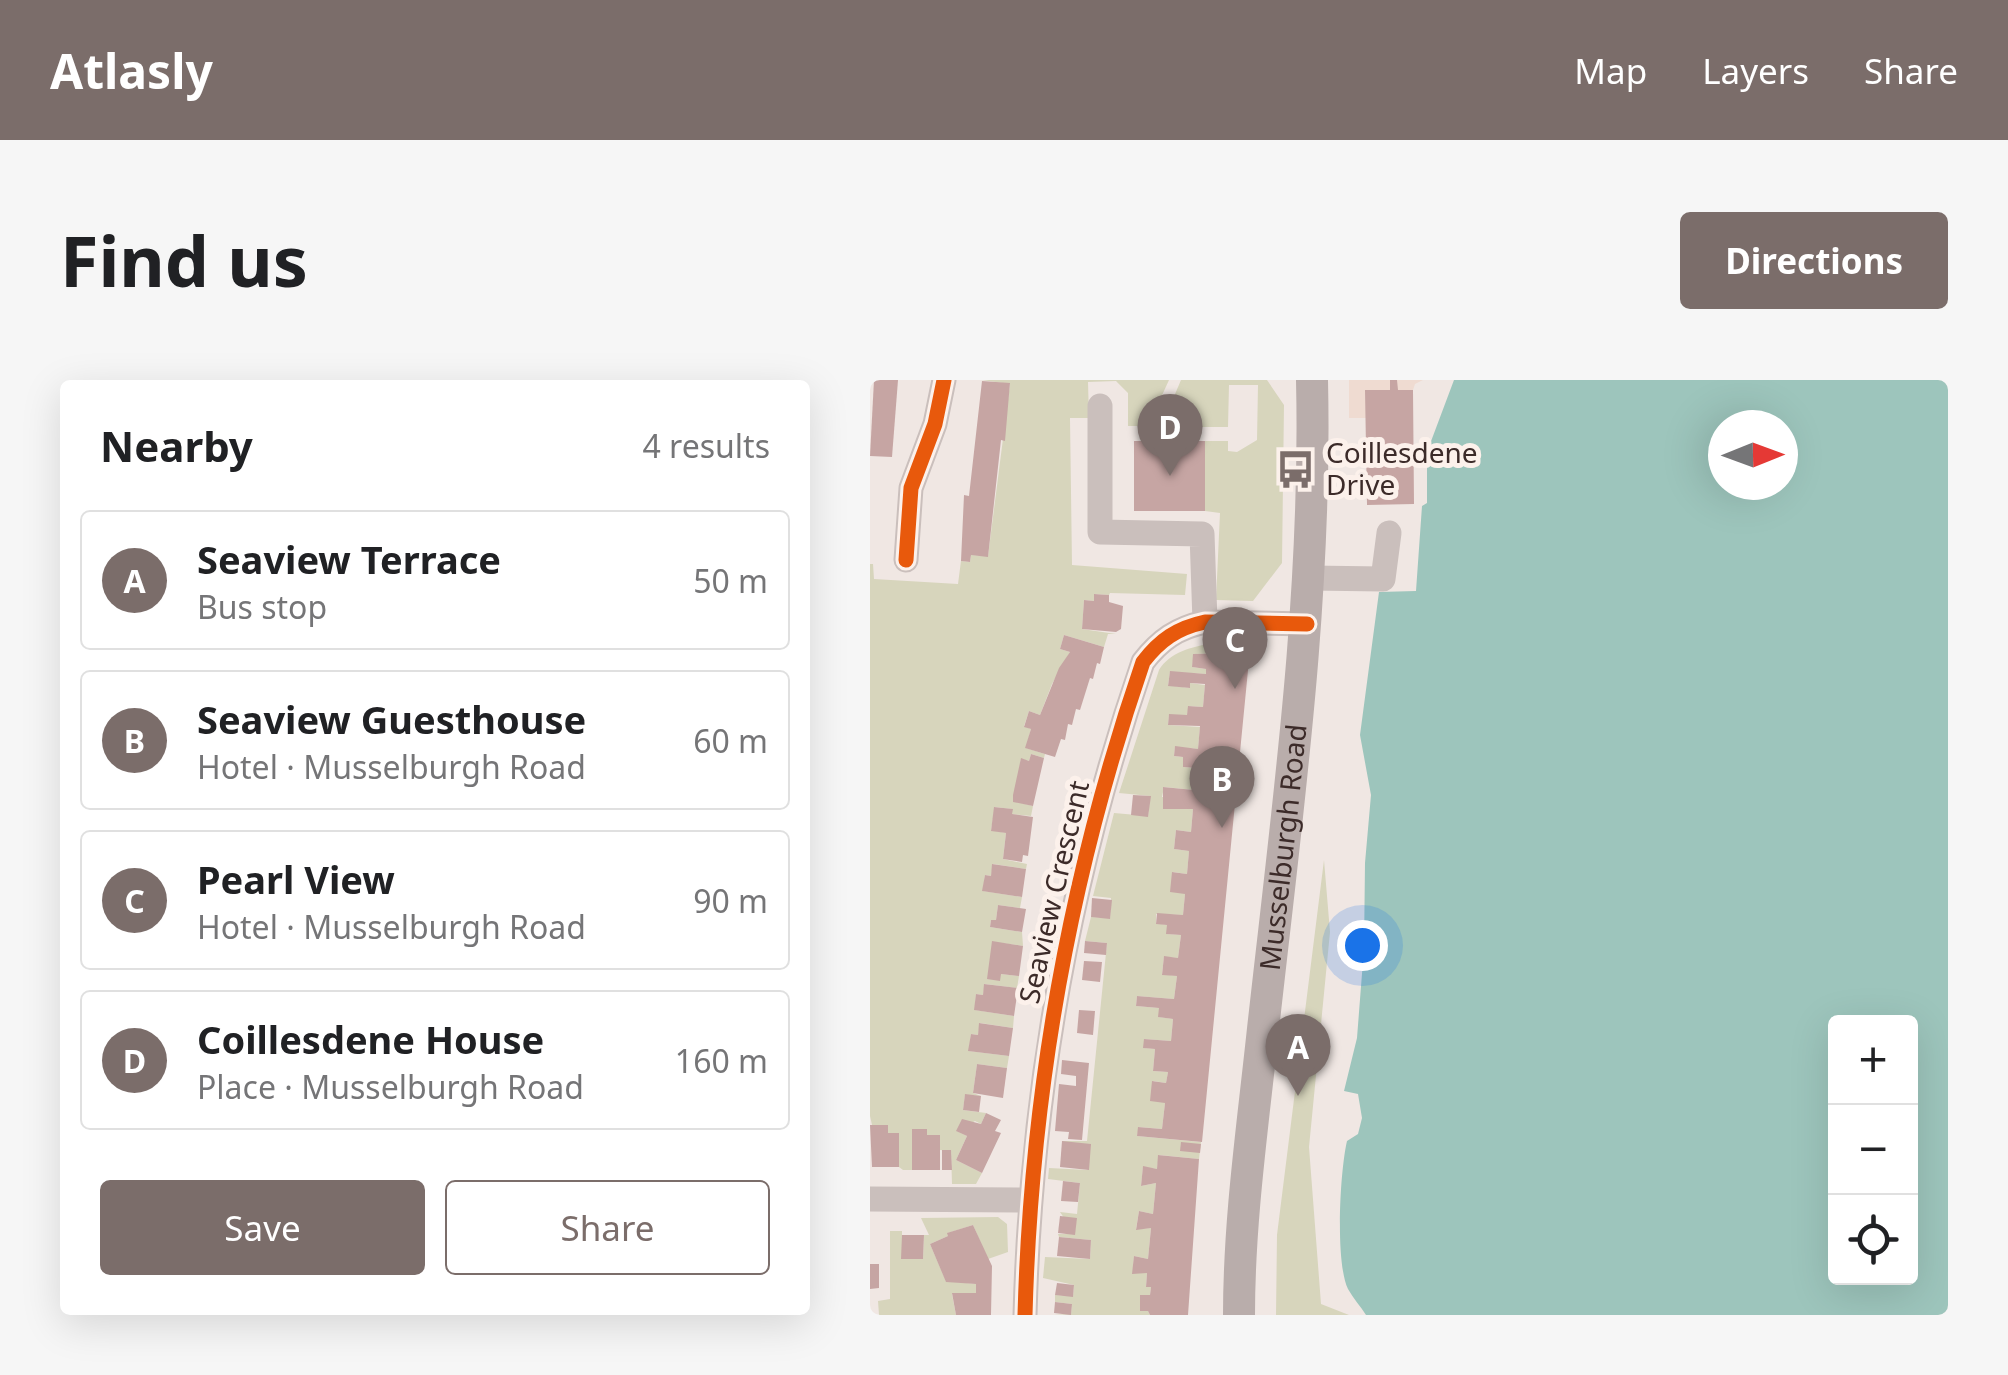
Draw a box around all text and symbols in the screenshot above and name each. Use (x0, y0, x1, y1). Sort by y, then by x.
text: Atlasly (50, 38, 213, 103)
text: Map (1574, 47, 1647, 94)
text: Layers (1702, 47, 1809, 94)
text: Share (1864, 47, 1958, 94)
text: Find us (60, 212, 308, 308)
button: Directions (1680, 212, 1948, 309)
pin: D (1138, 393, 1202, 476)
north arrow (1708, 410, 1798, 500)
text: Nearby (100, 417, 253, 474)
text: 4 results (643, 424, 770, 467)
place label: Coillesdene Drive (1326, 433, 1478, 503)
bus stop icon: Coillesdene Drive (1275, 448, 1317, 490)
text: Seaview Terrace (197, 533, 501, 585)
text: A (123, 559, 146, 602)
text: 50 m (693, 559, 768, 602)
text: Bus stop (197, 585, 327, 628)
pin: C (1202, 606, 1268, 689)
text: Seaview Guesthouse (197, 693, 586, 745)
text: B (124, 719, 145, 762)
text: 60 m (693, 719, 768, 762)
street label: Musselburgh Road (1250, 722, 1315, 972)
text: Hotel · Musselburgh Road (197, 745, 586, 788)
pin: B (1190, 746, 1254, 828)
street label: Seaview Crescent (1009, 777, 1097, 1007)
text: Pearl View (197, 853, 395, 905)
text: C (124, 879, 145, 922)
text: 90 m (693, 879, 768, 922)
text: Hotel · Musselburgh Road (197, 905, 586, 948)
your location (1337, 920, 1388, 971)
text: Coillesdene House (197, 1013, 544, 1065)
pin: A (1266, 1014, 1330, 1096)
map controls (1828, 1015, 1918, 1285)
button: + (1828, 1015, 1918, 1105)
text: D (123, 1039, 146, 1082)
text: 160 m (675, 1039, 768, 1082)
text: Place · Musselburgh Road (197, 1065, 584, 1108)
button: − (1828, 1105, 1918, 1195)
button: Save (100, 1180, 425, 1275)
button: Share (445, 1180, 770, 1275)
button: locate (1828, 1195, 1918, 1285)

